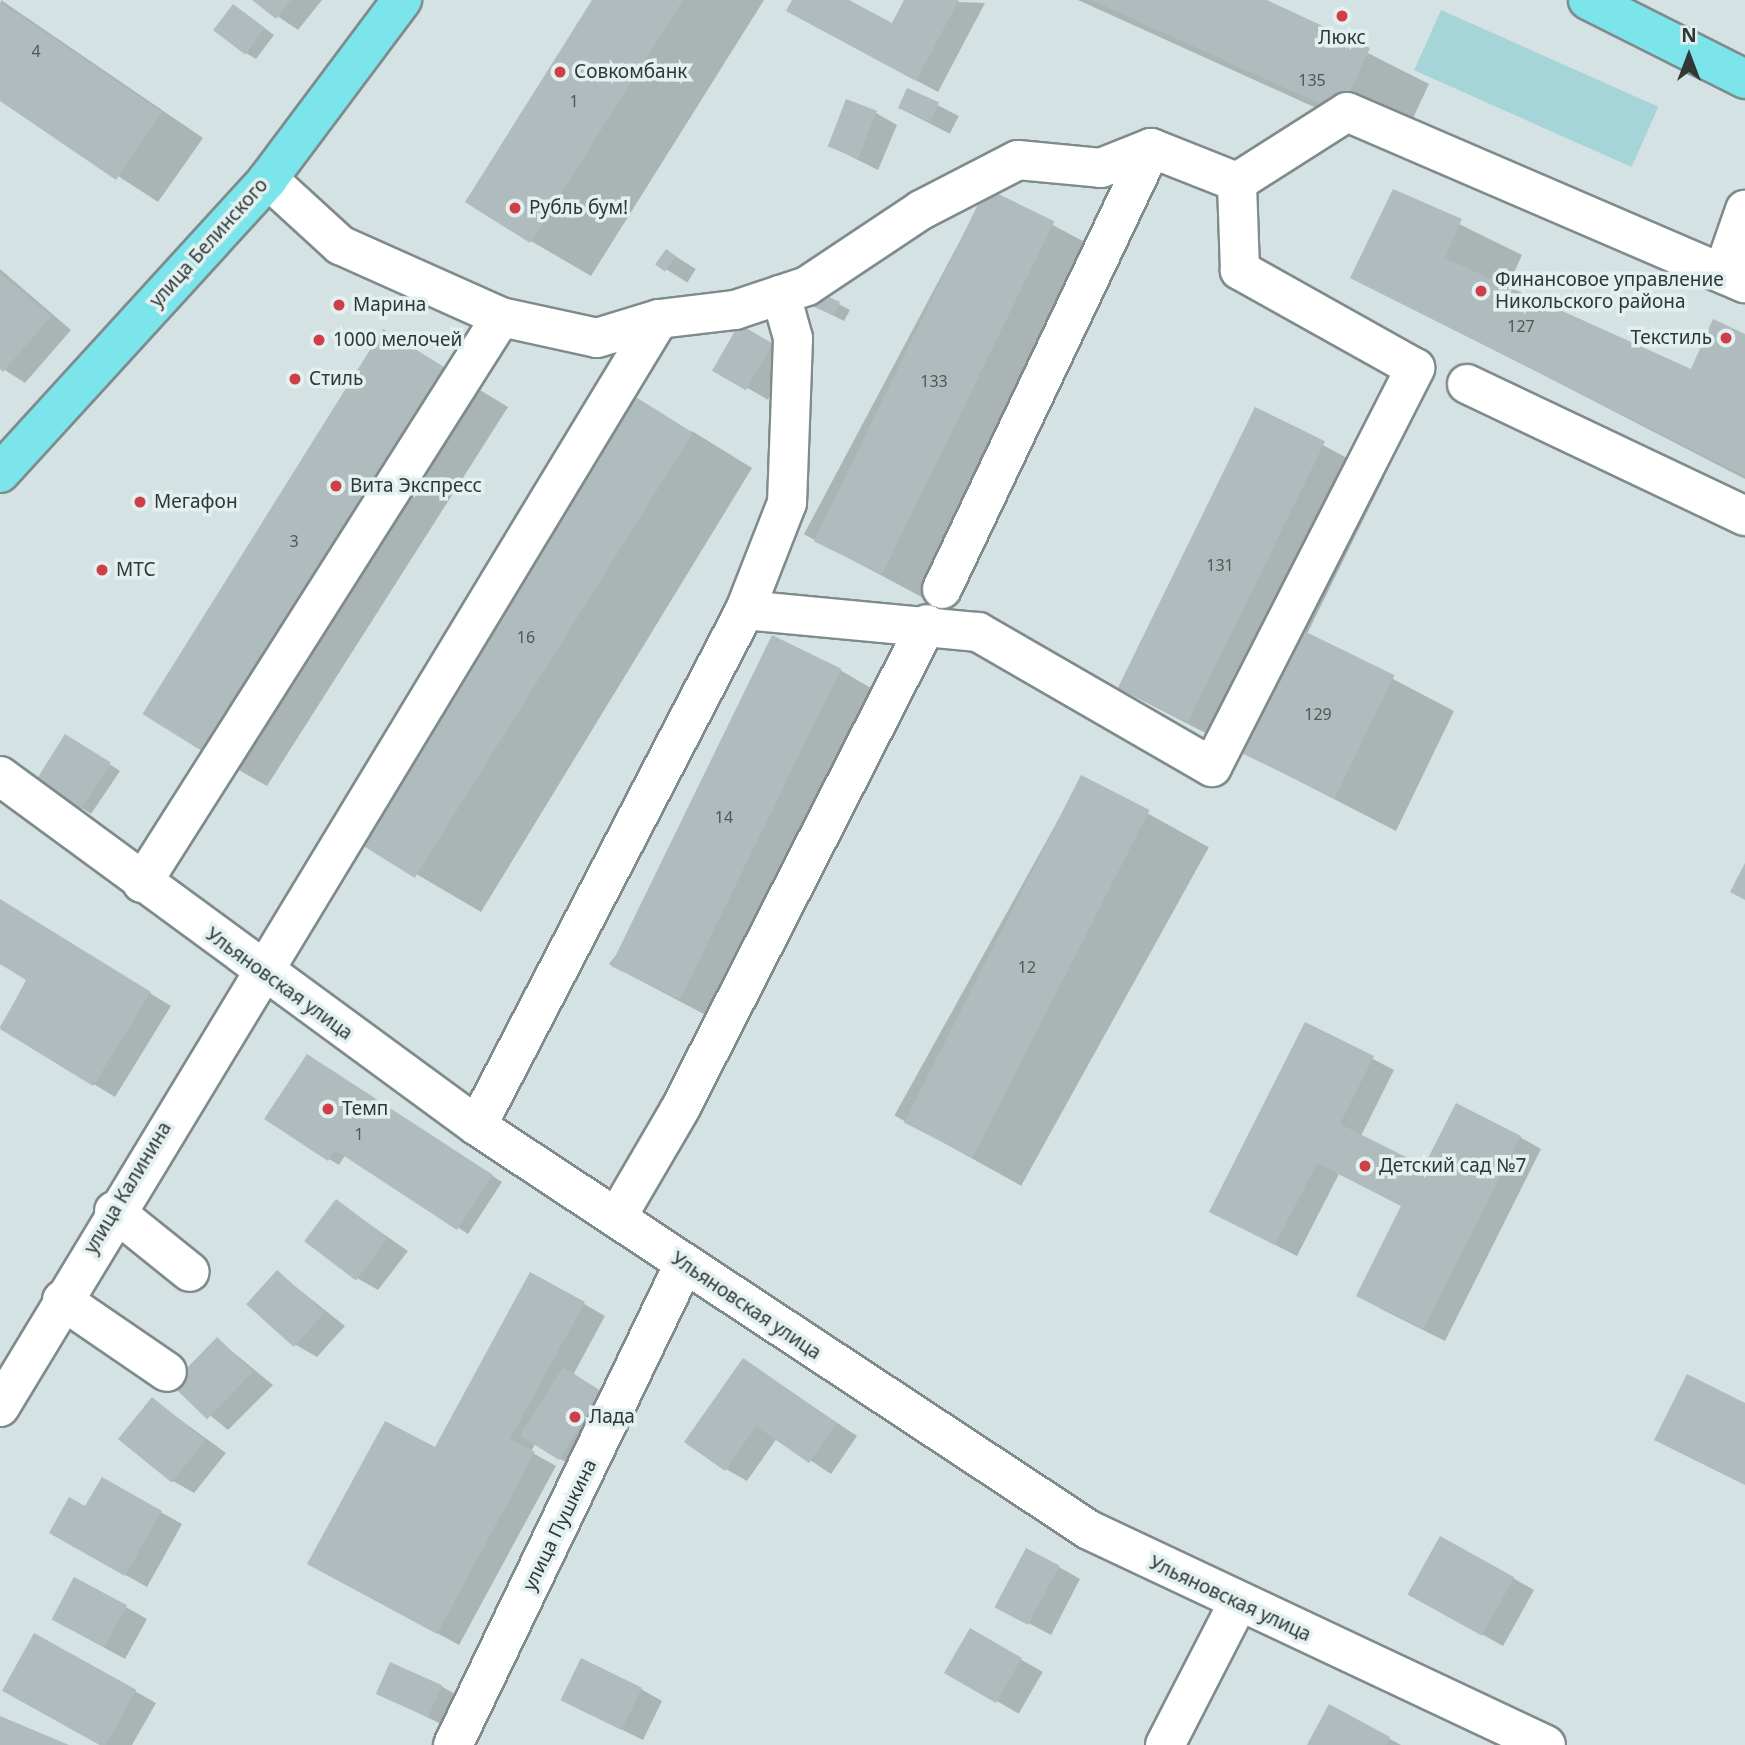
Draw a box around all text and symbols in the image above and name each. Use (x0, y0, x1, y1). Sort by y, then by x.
marker: Люкс (1334, 8, 1350, 24)
north arrow (1654, 21, 1724, 91)
text: N (1681, 22, 1697, 48)
place label: Люкс (1318, 27, 1366, 49)
house number: 4 (31, 41, 41, 61)
place label: Совкомбанк (574, 61, 687, 83)
marker: Совкомбанк (552, 64, 568, 80)
house number: 135 (1298, 70, 1326, 90)
house number: 1 (569, 91, 579, 111)
street label: улица Белинского (145, 174, 273, 312)
place label: Рубль бум! (529, 197, 628, 219)
marker: Рубль бум! (507, 200, 523, 216)
place label: Финансовое управление Никольского района (1495, 269, 1724, 313)
marker: Финансовое управление Никольского района (1473, 283, 1489, 299)
place label: Марина (353, 294, 426, 316)
marker: Марина (331, 297, 347, 313)
house number: 127 (1507, 316, 1535, 336)
place label: Текстиль (1631, 327, 1712, 349)
place label: 1000 мелочей (333, 329, 462, 351)
marker: Текстиль (1718, 330, 1734, 346)
marker: 1000 мелочей (311, 332, 327, 348)
place label: Стиль (309, 368, 363, 390)
marker: Стиль (287, 371, 303, 387)
house number: 133 (920, 371, 948, 391)
place label: Вита Экспресс (350, 475, 482, 497)
marker: Вита Экспресс (328, 478, 344, 494)
place label: Мегафон (154, 491, 238, 513)
marker: Мегафон (132, 494, 148, 510)
house number: 3 (289, 531, 299, 551)
house number: 131 (1206, 555, 1234, 575)
place label: МТС (116, 559, 156, 581)
marker: МТС (94, 562, 110, 578)
house number: 16 (517, 627, 535, 647)
house number: 129 (1304, 704, 1332, 724)
house number: 14 (715, 807, 733, 827)
street label: Ульяновская улица (201, 923, 357, 1045)
house number: 12 (1018, 957, 1036, 977)
place label: Темп (342, 1098, 388, 1120)
marker: Темп (320, 1101, 336, 1117)
street label: улица Калинина (80, 1118, 176, 1258)
house number: 1 (354, 1124, 364, 1144)
place label: Детский сад №7 (1379, 1155, 1526, 1177)
marker: Детский сад №7 (1357, 1158, 1373, 1174)
street label: Ульяновская улица (667, 1247, 825, 1365)
place label: Лада (589, 1406, 635, 1428)
marker: Лада (567, 1409, 583, 1425)
street label: улица Пушкина (518, 1456, 602, 1594)
street label: Ульяновская улица (1145, 1551, 1315, 1647)

